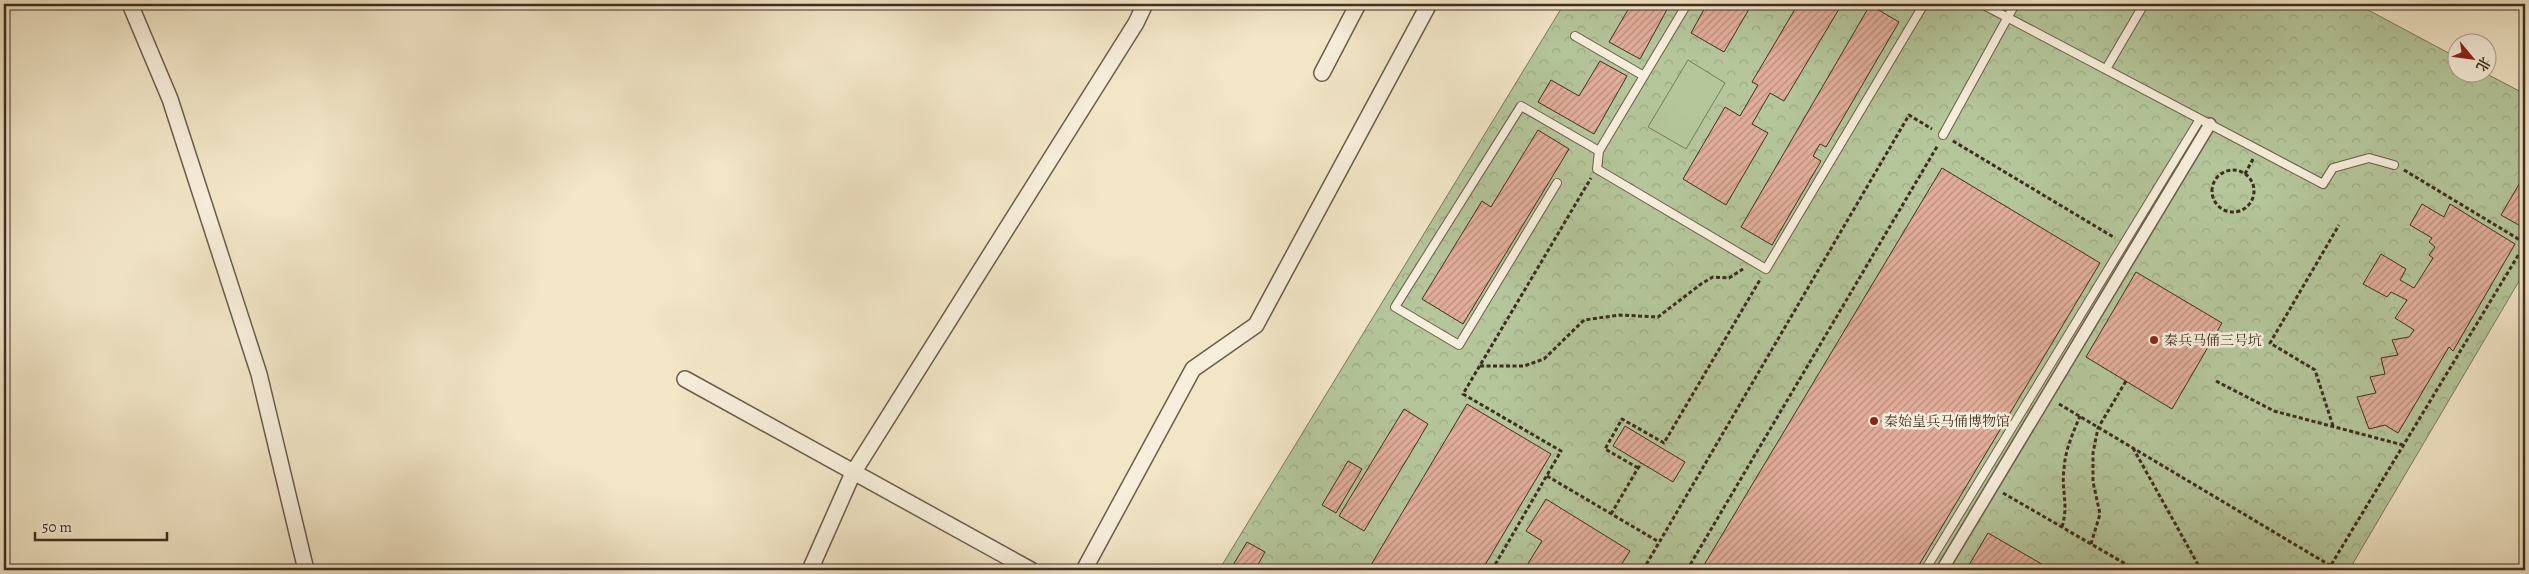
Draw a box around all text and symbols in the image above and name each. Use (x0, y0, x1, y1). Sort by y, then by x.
north arrow (2446, 32, 2496, 82)
text: 北 (2471, 53, 2495, 75)
place label: 秦兵马俑三号坑 (2164, 331, 2262, 350)
marker: 秦兵马俑三号坑 (2148, 334, 2160, 346)
place label: 秦始皇兵马俑博物馆 (1884, 412, 2010, 431)
marker: 秦始皇兵马俑博物馆 (1868, 415, 1880, 427)
scale bar (35, 509, 168, 541)
text: 50 m (42, 517, 72, 537)

